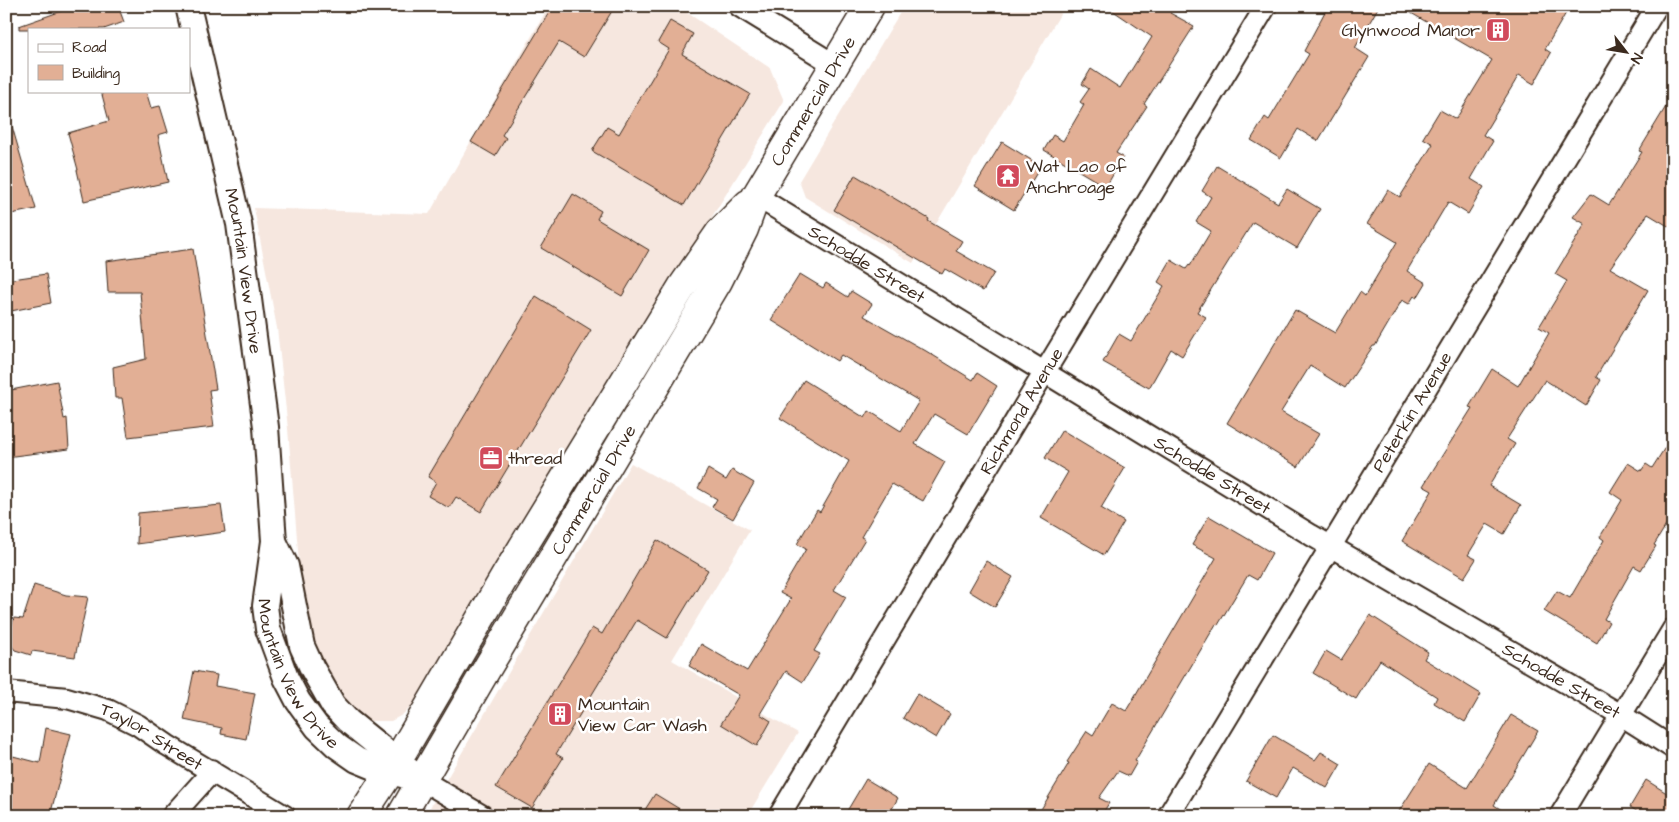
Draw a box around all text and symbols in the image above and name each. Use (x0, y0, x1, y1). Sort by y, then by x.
building icon: Glynwood Manor (1485, 17, 1511, 43)
place label: Glynwood Manor (1341, 18, 1480, 44)
legend (28, 28, 190, 92)
north arrow (1602, 28, 1652, 78)
street label: Commercial Drive (765, 31, 862, 171)
text: Road (72, 37, 107, 58)
text: N (1625, 49, 1647, 67)
text: Building (72, 63, 120, 85)
place label: Wat Lao of Anchroage (1026, 154, 1127, 201)
temple icon: Wat Lao of Anchroage (995, 163, 1021, 189)
street label: Mountain View Drive (218, 186, 268, 356)
street label: Schodde Street (803, 219, 931, 310)
street label: Richmond Avenue (974, 343, 1070, 479)
street label: Peterkin Avenue (1366, 347, 1459, 477)
street label: Commercial Drive (546, 420, 643, 560)
street label: Schodde Street (1149, 430, 1276, 521)
office icon: thread (478, 445, 504, 471)
place label: thread (508, 446, 562, 471)
street label: Mountain View Drive (251, 597, 345, 755)
street label: Schodde Street (1497, 637, 1626, 725)
place label: Mountain View Car Wash (578, 692, 707, 738)
street label: Taylor Street (98, 697, 208, 777)
building icon: Mountain View Car Wash (547, 701, 573, 727)

